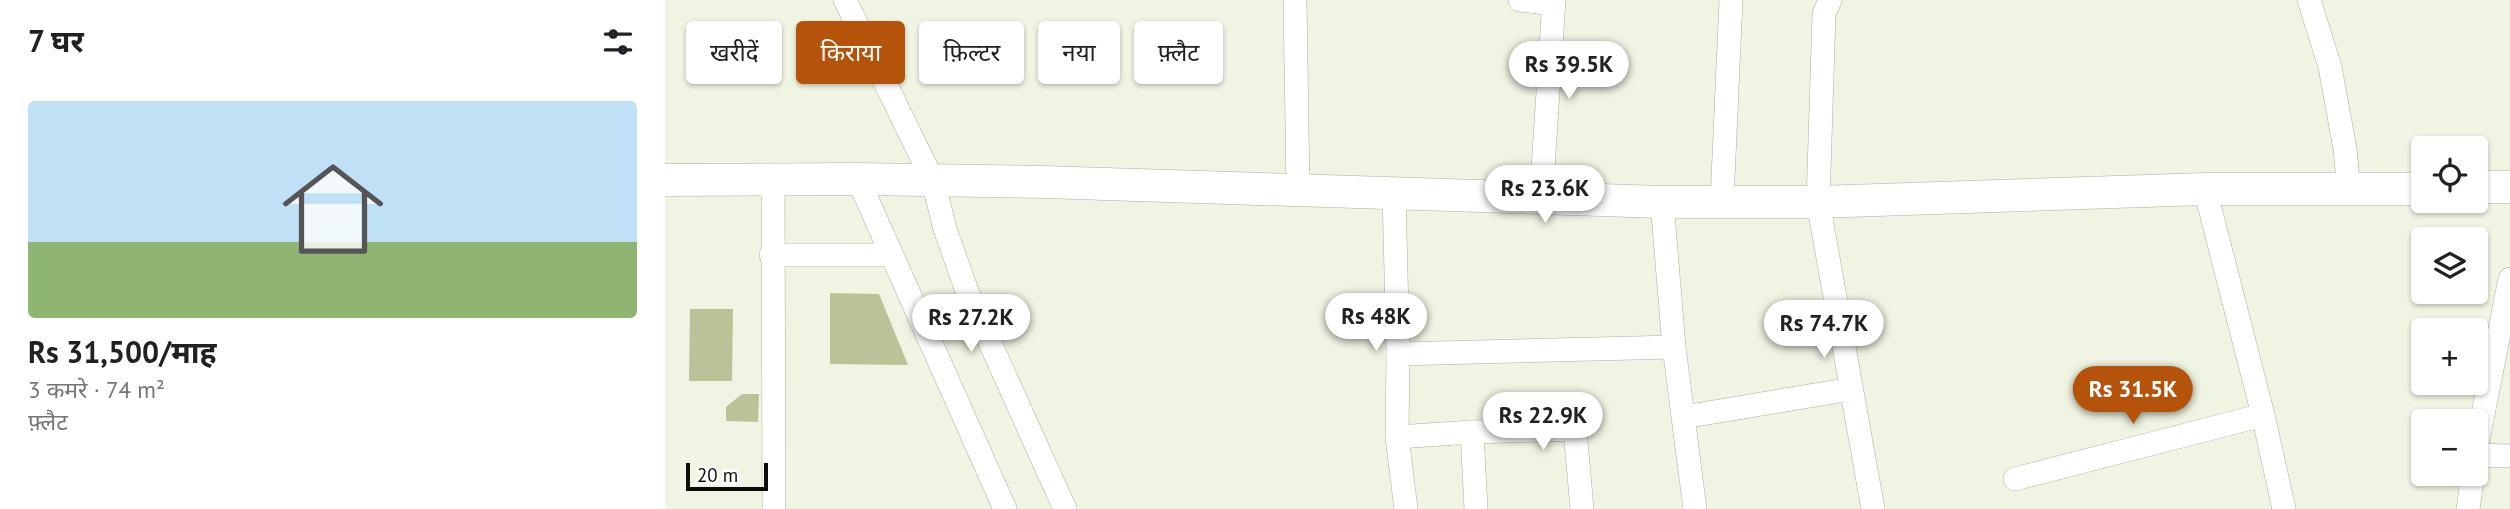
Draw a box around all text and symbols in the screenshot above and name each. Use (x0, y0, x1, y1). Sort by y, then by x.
text: 7 घर (28, 21, 84, 60)
chip: खरीदें (686, 21, 782, 84)
chip: किराया (796, 21, 905, 84)
chip: फ़िल्टर (919, 21, 1024, 84)
chip: नया (1038, 21, 1120, 84)
chip: फ़्लैट (1134, 21, 1223, 84)
icon: filters (599, 23, 637, 61)
pin: Rs 39.5K (1497, 42, 1641, 101)
text: Rs 39.5K (1525, 49, 1613, 78)
map controls (2411, 136, 2488, 486)
button: locate (2411, 136, 2488, 213)
icon: home (270, 146, 396, 272)
pin: Rs 23.6K (1473, 166, 1617, 225)
text: Rs 23.6K (1501, 173, 1589, 202)
button: layers (2411, 227, 2488, 304)
pin: Rs 27.2K (899, 294, 1043, 354)
pin: Rs 48K (1319, 294, 1433, 353)
pin: Rs 74.7K (1752, 300, 1896, 360)
text: Rs 48K (1341, 301, 1411, 330)
text: Rs 27.2K (928, 302, 1014, 331)
text: Rs 74.7K (1780, 308, 1868, 337)
button: + (2411, 318, 2488, 395)
text: Rs 31,500/माह (28, 332, 217, 371)
pin: Rs 31.5K (2061, 366, 2205, 426)
text: Rs 31.5K (2089, 374, 2177, 403)
text: 3 कमरे · 74 m² (28, 375, 165, 404)
pin: Rs 22.9K (1471, 392, 1615, 452)
text: Rs 22.9K (1499, 400, 1587, 429)
text: फ़्लैट (28, 407, 68, 436)
button: − (2411, 409, 2488, 486)
scale bar (686, 460, 768, 492)
text: 20 m (697, 463, 738, 487)

